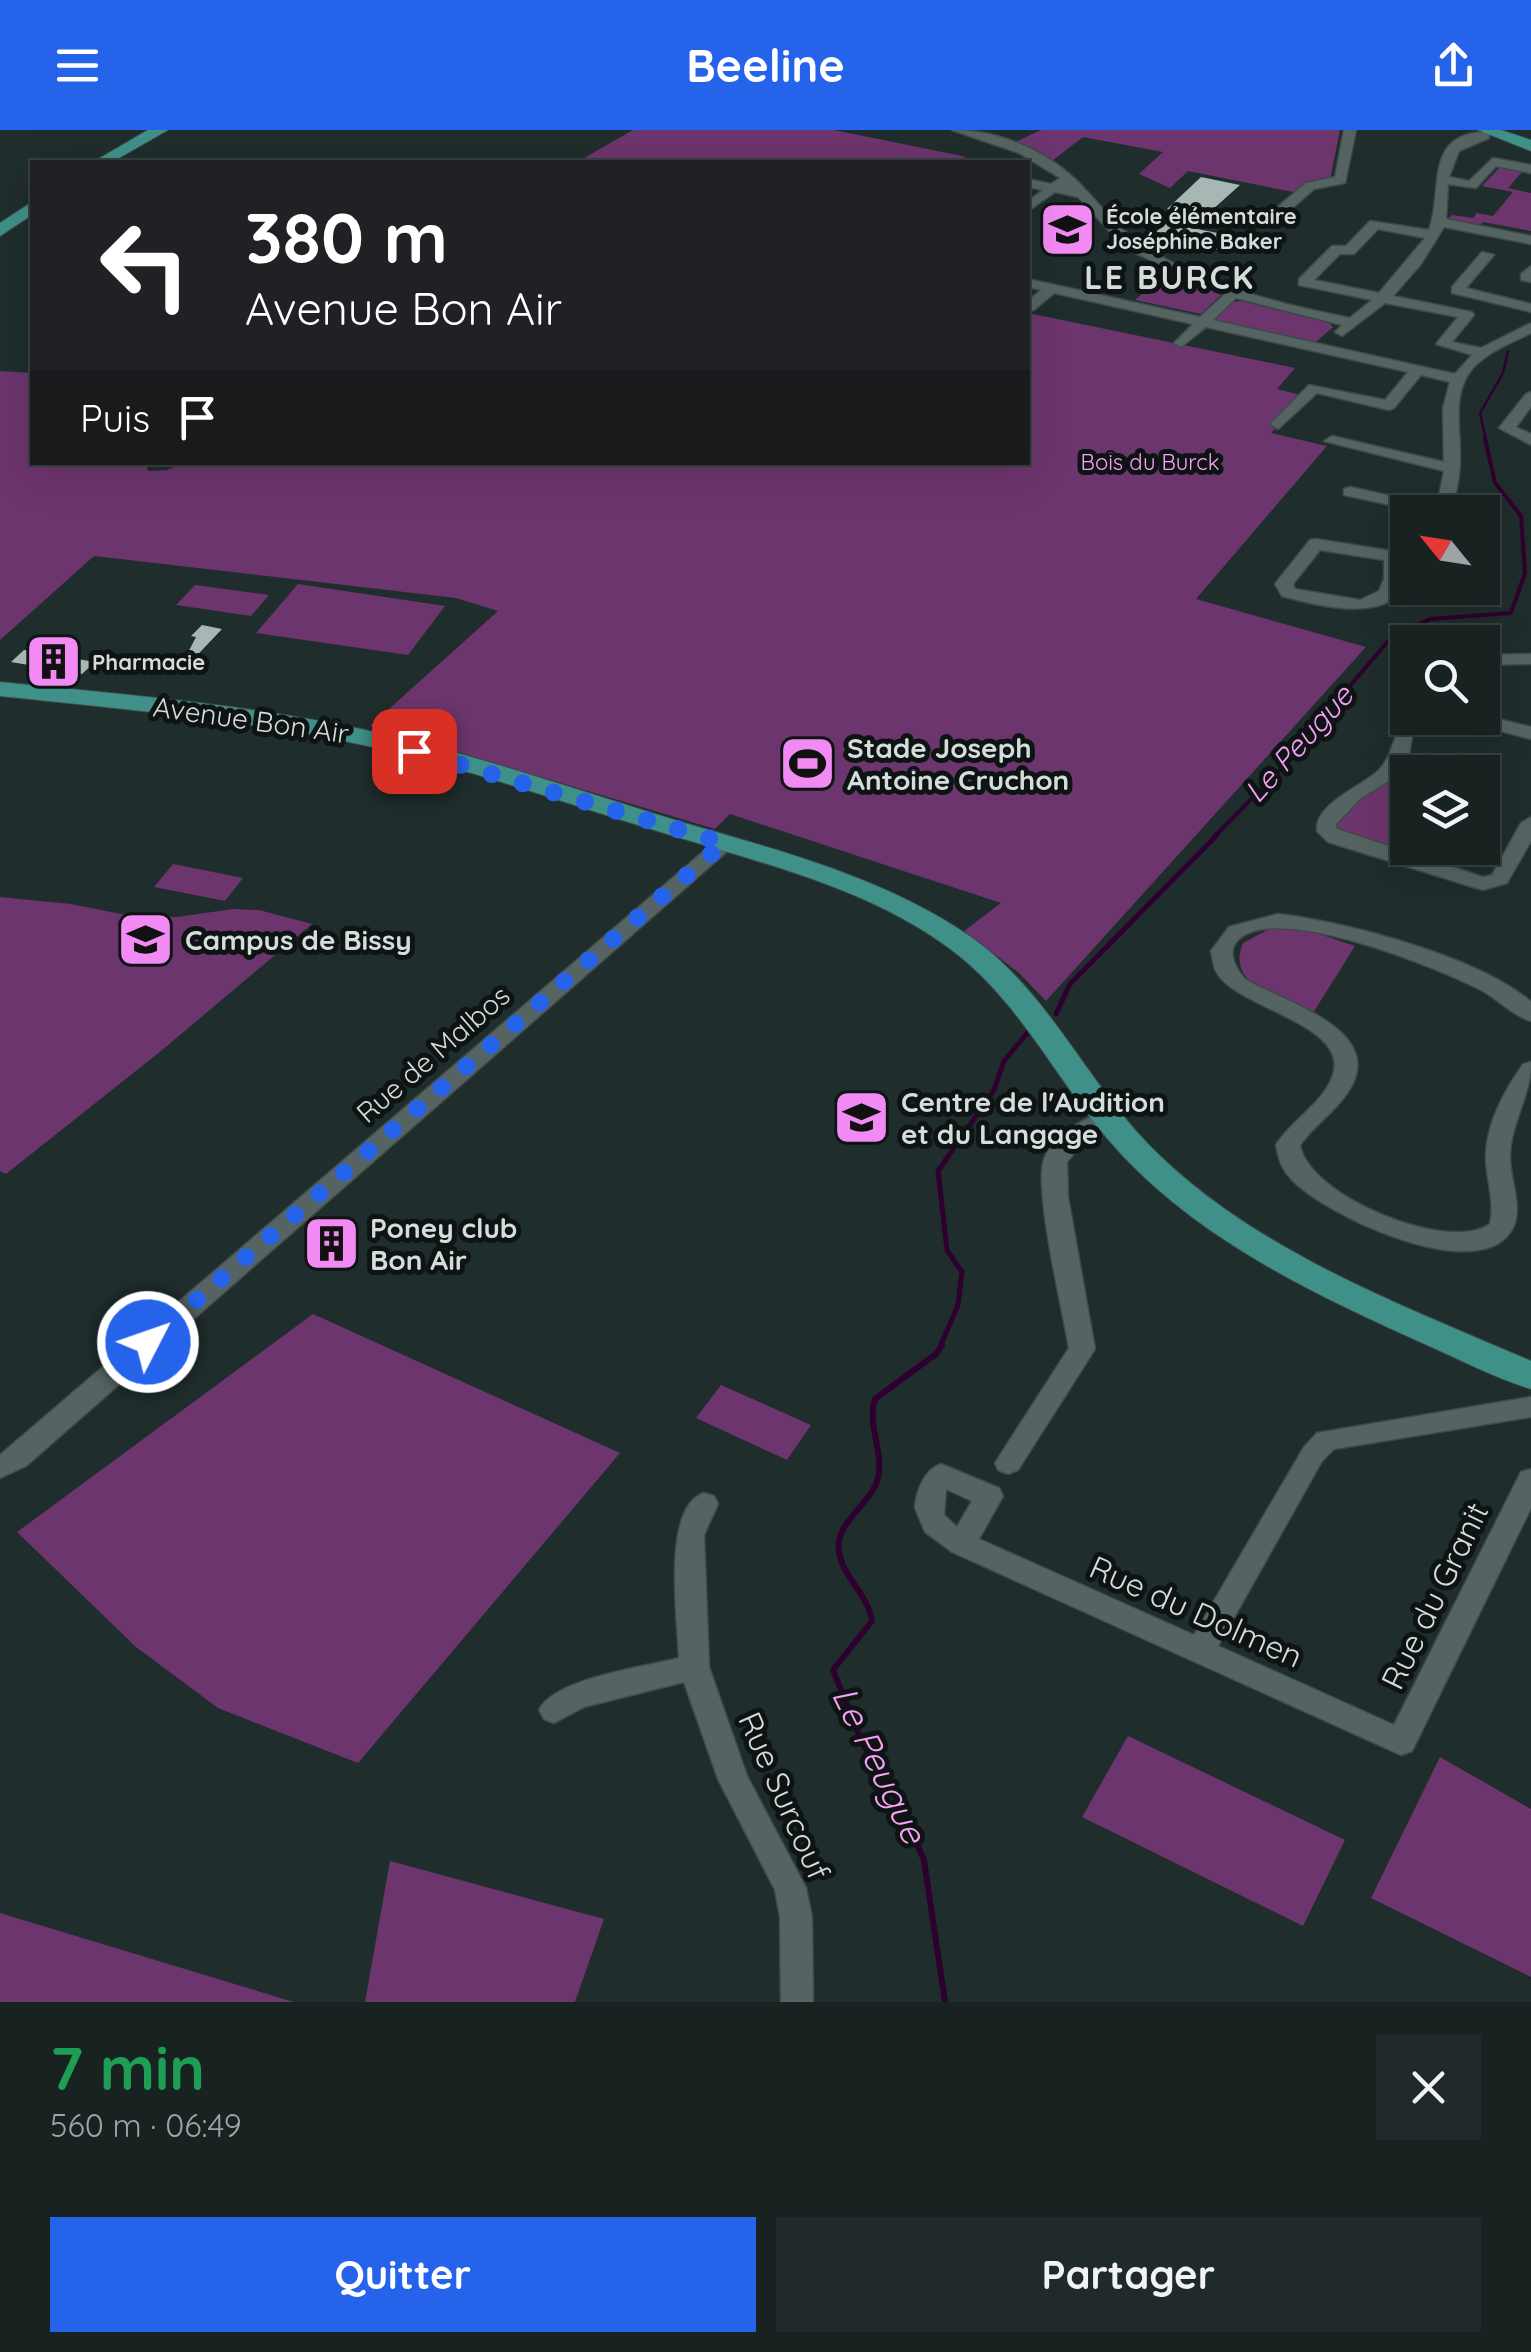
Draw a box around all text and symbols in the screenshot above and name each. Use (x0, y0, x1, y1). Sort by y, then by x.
text: Beeline (686, 37, 845, 93)
icon: menu (50, 38, 105, 93)
icon: share (1426, 38, 1481, 93)
text: 380 m (245, 193, 448, 281)
school or university icon: École élémentaire Joséphine Baker (1037, 199, 1097, 259)
icon: left (80, 200, 210, 330)
place label: École élémentaire Joséphine Baker (1106, 202, 1297, 255)
district label: LE BURCK (1084, 257, 1256, 297)
text: Avenue Bon Air (245, 280, 562, 336)
icon: arrive (170, 390, 225, 445)
text: Puis (80, 394, 150, 442)
park label: Bois du Burck (1081, 448, 1219, 476)
north arrow (1390, 495, 1500, 605)
map controls (1390, 495, 1500, 865)
button: search (1390, 625, 1500, 735)
building icon: Pharmacie (23, 632, 83, 692)
place label: Pharmacie (92, 648, 205, 676)
water label: Le Peugue (1236, 676, 1362, 810)
street label: Avenue Bon Air (151, 688, 351, 751)
pin (372, 709, 457, 794)
icon: arrive (387, 724, 442, 779)
place label: Stade Joseph Antoine Cruchon (847, 730, 1069, 797)
sports icon: Stade Joseph Antoine Cruchon (778, 734, 838, 794)
button: layers (1390, 755, 1500, 865)
school or university icon: Campus de Bissy (116, 910, 176, 970)
place label: Campus de Bissy (185, 922, 412, 957)
street label: Rue de Malbos (349, 977, 517, 1130)
place label: Centre de l'Audition et du Langage (901, 1084, 1165, 1151)
school or university icon: Centre de l'Audition et du Langage (832, 1088, 892, 1148)
place label: Poney club Bon Air (370, 1210, 517, 1277)
building icon: Poney club Bon Air (301, 1214, 361, 1274)
position arrow (96, 1290, 200, 1394)
street label: Rue du Granit (1372, 1496, 1497, 1695)
street label: Rue du Dolmen (1084, 1546, 1309, 1676)
water label: Le Peugue (823, 1679, 937, 1851)
street label: Rue Surcouf (730, 1705, 840, 1886)
text: 7 min (50, 2030, 205, 2105)
button: close (1376, 2035, 1481, 2140)
text: 560 m · 06:49 (50, 2105, 242, 2145)
button: Quitter (50, 2217, 756, 2332)
button: Partager (776, 2217, 1481, 2332)

